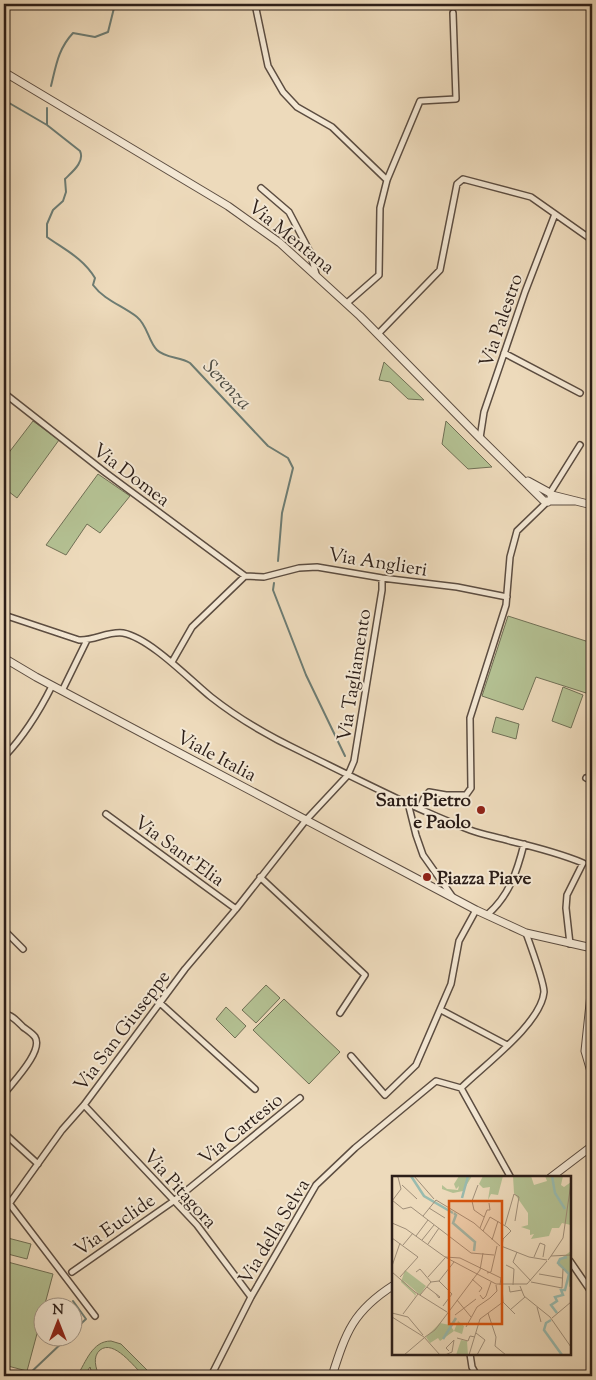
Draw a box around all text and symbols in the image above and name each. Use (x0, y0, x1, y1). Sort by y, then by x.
street label: Via Mentana (241, 194, 340, 282)
street label: Via Palestro (474, 271, 531, 371)
water label: Serenza (195, 354, 257, 418)
street label: Via Domea (86, 438, 175, 514)
street label: Via Anglieri (326, 542, 429, 585)
street label: Via Tagliamento (332, 607, 379, 744)
street label: Viale Italia (171, 725, 261, 790)
place label: Santi Pietro e Paolo (375, 788, 472, 837)
marker: Santi Pietro e Paolo (475, 804, 487, 816)
street label: Via Sant'Elia (128, 810, 230, 894)
place label: Piazza Piave (437, 866, 532, 893)
marker: Piazza Piave (421, 871, 433, 883)
street label: Via San Giuseppe (68, 965, 178, 1098)
street label: Via Cartesio (194, 1087, 290, 1172)
street label: Via Pitagora (136, 1144, 222, 1236)
street label: Via della Selva (233, 1174, 317, 1290)
inset map (392, 1176, 571, 1355)
street label: Via Euclide (69, 1188, 162, 1264)
north arrow (32, 1298, 82, 1348)
text: N (52, 1301, 64, 1321)

